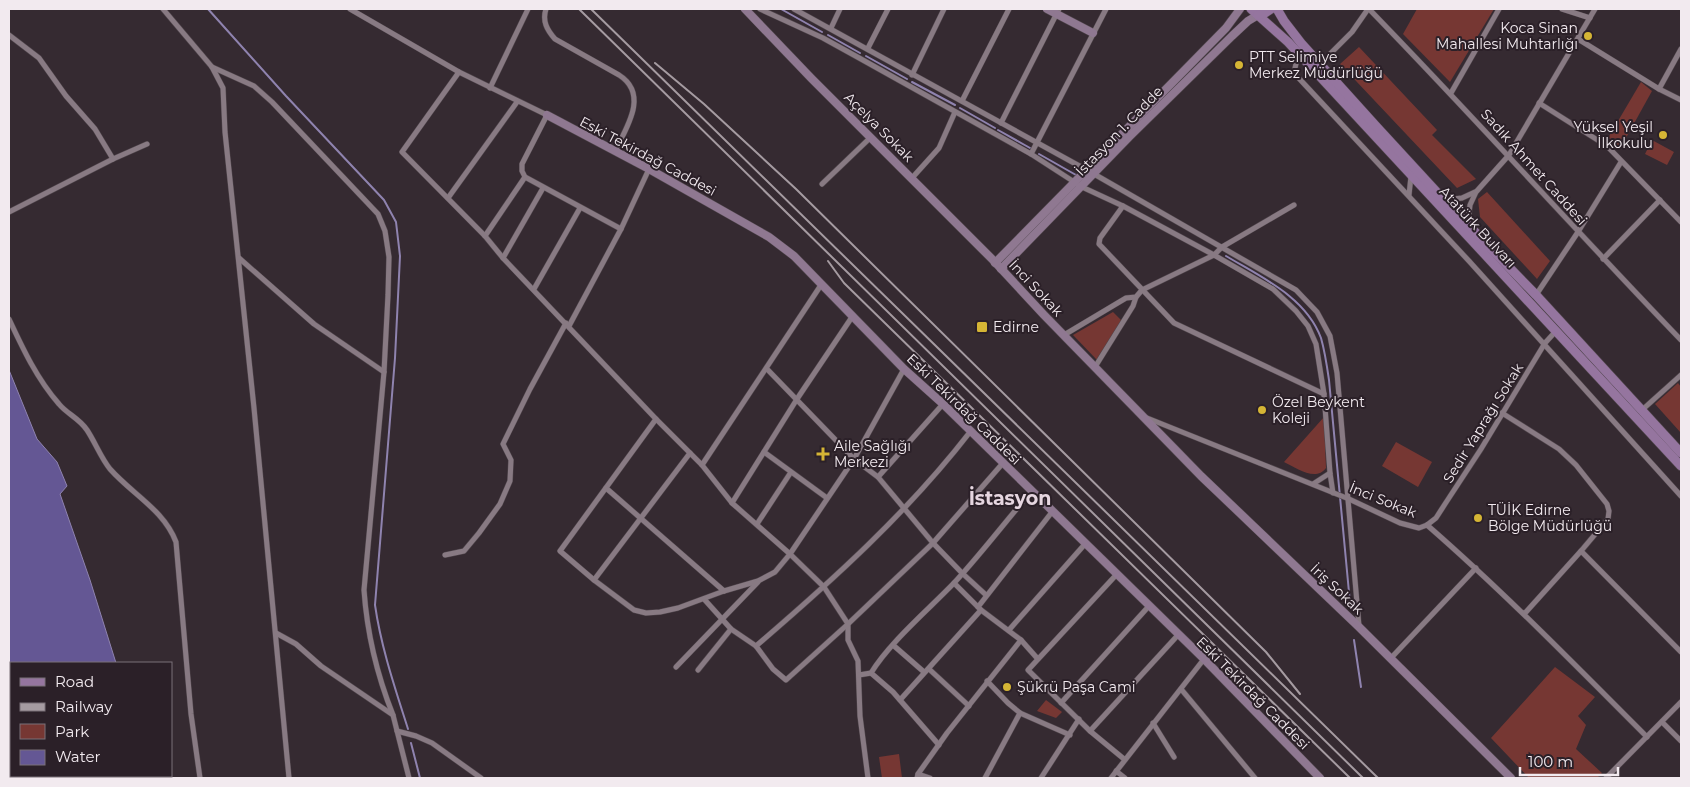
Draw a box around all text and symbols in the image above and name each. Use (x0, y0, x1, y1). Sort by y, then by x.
place label: Koca Sinan Mahallesi Muhtarlığı (1436, 19, 1578, 53)
marker: Koca Sinan Mahallesi Muhtarlığı (1582, 30, 1594, 42)
place label: PTT Selimiye Merkez Müdürlüğü (1249, 48, 1383, 82)
marker: PTT Selimiye Merkez Müdürlüğü (1233, 59, 1245, 71)
street label: İstasyon 1. Cadde (1072, 82, 1166, 180)
street label: Açelya Sokak (840, 88, 918, 166)
street label: Sadık Ahmet Caddesi (1477, 105, 1591, 229)
street label: Eski Tekirdağ Caddesi (577, 112, 719, 200)
place label: Yüksel Yeşil İlkokulu (1573, 118, 1653, 152)
marker: Yüksel Yeşil İlkokulu (1657, 129, 1669, 141)
street label: Atatürk Bulvarı (1436, 183, 1520, 271)
street label: İnci Sokak (1005, 256, 1067, 321)
place label: Edirne (993, 318, 1039, 336)
marker: Edirne (975, 320, 989, 334)
street label: Eski Tekirdağ Caddesi (903, 350, 1025, 468)
street label: Sedir Yaprağı Sokak (1439, 359, 1528, 486)
place label: Özel Beykent Koleji (1272, 393, 1365, 427)
marker: Özel Beykent Koleji (1256, 404, 1268, 416)
place label: Aile Sağlığı Merkezi (834, 437, 911, 471)
marker: Aile Sağlığı Merkezi (816, 447, 830, 461)
street label: İnci Sokak (1347, 478, 1420, 522)
district label: İstasyon (969, 486, 1051, 510)
place label: TÜİK Edirne Bölge Müdürlüğü (1488, 501, 1612, 535)
marker: TÜİK Edirne Bölge Müdürlüğü (1472, 512, 1484, 524)
street label: İriş Sokak (1307, 560, 1368, 619)
street label: Eski Tekirdağ Caddesi (1193, 633, 1313, 753)
legend (10, 662, 172, 777)
text: Road (55, 672, 94, 691)
place label: Şükrü Paşa Cami (1017, 678, 1136, 696)
marker: Şükrü Paşa Cami (1001, 681, 1013, 693)
text: Railway (55, 697, 113, 716)
text: Park (55, 722, 89, 741)
scale bar (1520, 744, 1618, 776)
text: Water (55, 747, 101, 766)
text: 100 m (1528, 752, 1573, 771)

